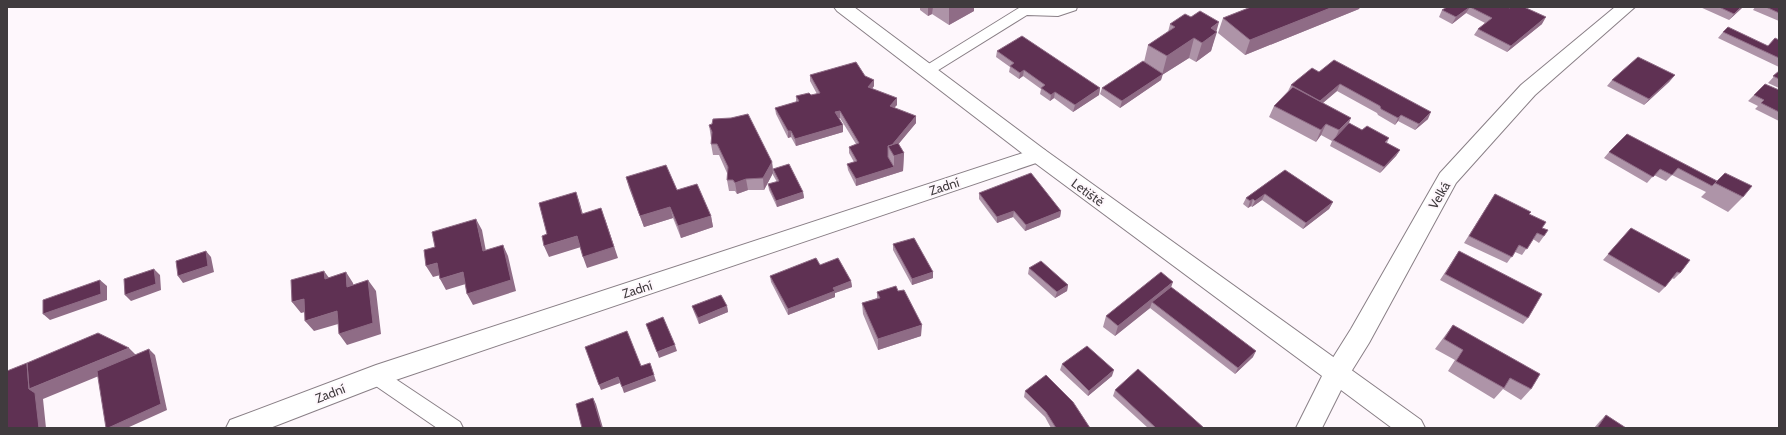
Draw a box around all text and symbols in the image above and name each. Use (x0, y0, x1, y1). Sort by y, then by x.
street label: Zadní (927, 174, 961, 198)
street label: Letiště (1068, 175, 1108, 209)
street label: Velká (1425, 178, 1454, 212)
street label: Zadní (620, 277, 654, 301)
street label: Zadní (313, 380, 347, 406)

